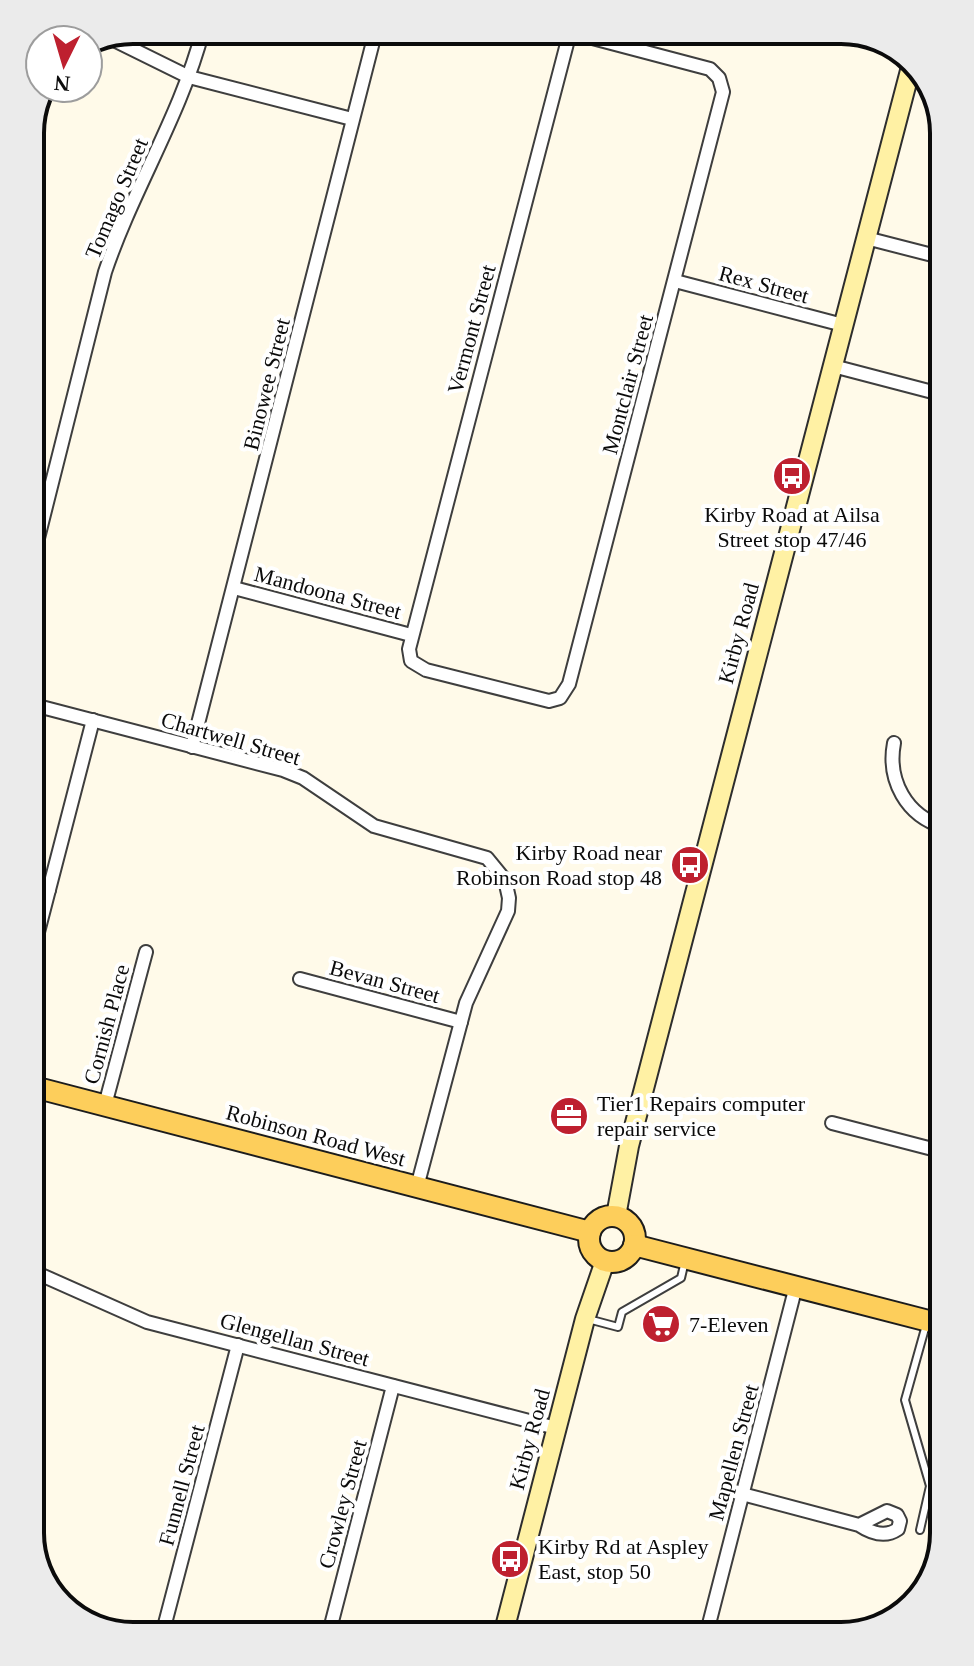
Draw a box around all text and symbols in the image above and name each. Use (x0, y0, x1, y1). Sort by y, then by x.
north arrow (24, 24, 104, 104)
text: N (53, 70, 71, 97)
street label: Tomago Street (80, 134, 153, 262)
street label: Rex Street (716, 260, 812, 308)
street label: Vermont Street (442, 262, 501, 396)
street label: Montclair Street (597, 312, 658, 457)
street label: Binowee Street (238, 316, 295, 453)
bus stop icon: Kirby Road at Ailsa Street stop 47/46 (771, 455, 813, 497)
place label: Kirby Road at Ailsa Street stop 47/46 (704, 502, 880, 552)
street label: Mandoona Street (252, 561, 404, 624)
street label: Kirby Road (713, 580, 764, 686)
street label: Chartwell Street (158, 707, 303, 770)
place label: Kirby Road near Robinson Road stop 48 (456, 840, 663, 890)
bus stop icon: Kirby Road near Robinson Road stop 48 (669, 844, 711, 886)
street label: Bevan Street (327, 955, 443, 1008)
street label: Cornish Place (79, 962, 134, 1087)
place label: Tier1 Repairs computer repair service (597, 1091, 806, 1141)
office icon: Tier1 Repairs computer repair service (548, 1095, 590, 1137)
street label: Robinson Road West (223, 1099, 408, 1171)
supermarket icon: 7-Eleven (640, 1303, 682, 1345)
street label: Glengellan Street (218, 1308, 372, 1371)
place label: 7-Eleven (689, 1312, 768, 1337)
street label: Mapellen Street (703, 1381, 764, 1523)
street label: Kirby Road (504, 1386, 555, 1492)
street label: Funnell Street (153, 1422, 210, 1548)
street label: Crowley Street (313, 1437, 372, 1571)
place label: Kirby Rd at Aspley East, stop 50 (538, 1534, 709, 1584)
bus stop icon: Kirby Rd at Aspley East, stop 50 (489, 1538, 531, 1580)

